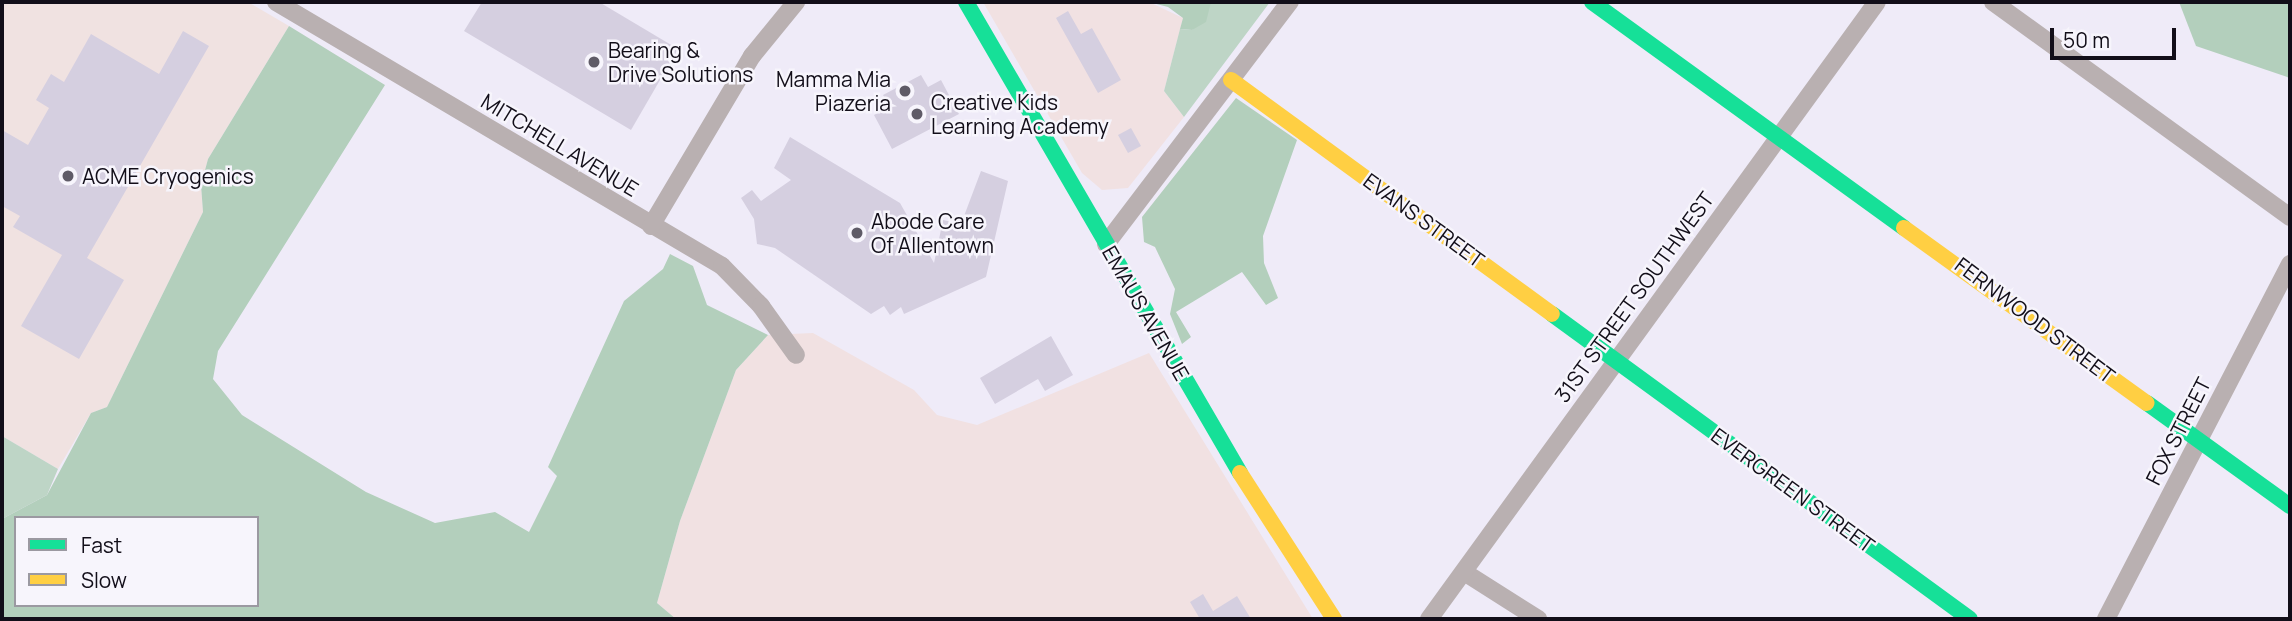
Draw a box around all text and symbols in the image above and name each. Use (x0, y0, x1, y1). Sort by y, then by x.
scale bar (2054, 14, 2180, 58)
text: 50 m (2063, 26, 2110, 54)
place label: Bearing & Drive Solutions (608, 37, 753, 87)
marker: Bearing & Drive Solutions (586, 54, 602, 70)
place label: Mamma Mia Piazeria (776, 66, 891, 116)
marker: Mamma Mia Piazeria (897, 83, 913, 99)
street label: MITCHELL AVENUE (477, 88, 643, 202)
place label: Creative Kids Learning Academy (931, 89, 1109, 139)
marker: Creative Kids Learning Academy (909, 106, 925, 122)
place label: ACME Cryogenics (82, 163, 254, 189)
marker: ACME Cryogenics (60, 168, 76, 184)
street label: EVANS STREET (1359, 168, 1489, 272)
street label: 31ST STREET SOUTHWEST (1549, 186, 1719, 408)
place label: Abode Care Of Allentown (871, 208, 994, 258)
marker: Abode Care Of Allentown (849, 225, 865, 241)
street label: EMAUS AVENUE (1097, 241, 1195, 385)
street label: FERNWOOD STREET (1950, 252, 2120, 388)
street label: FOX STREET (2140, 373, 2216, 489)
street label: EVERGREEN STREET (1706, 422, 1880, 558)
legend (14, 516, 259, 607)
text: Fast (81, 531, 122, 559)
text: Slow (81, 566, 127, 594)

